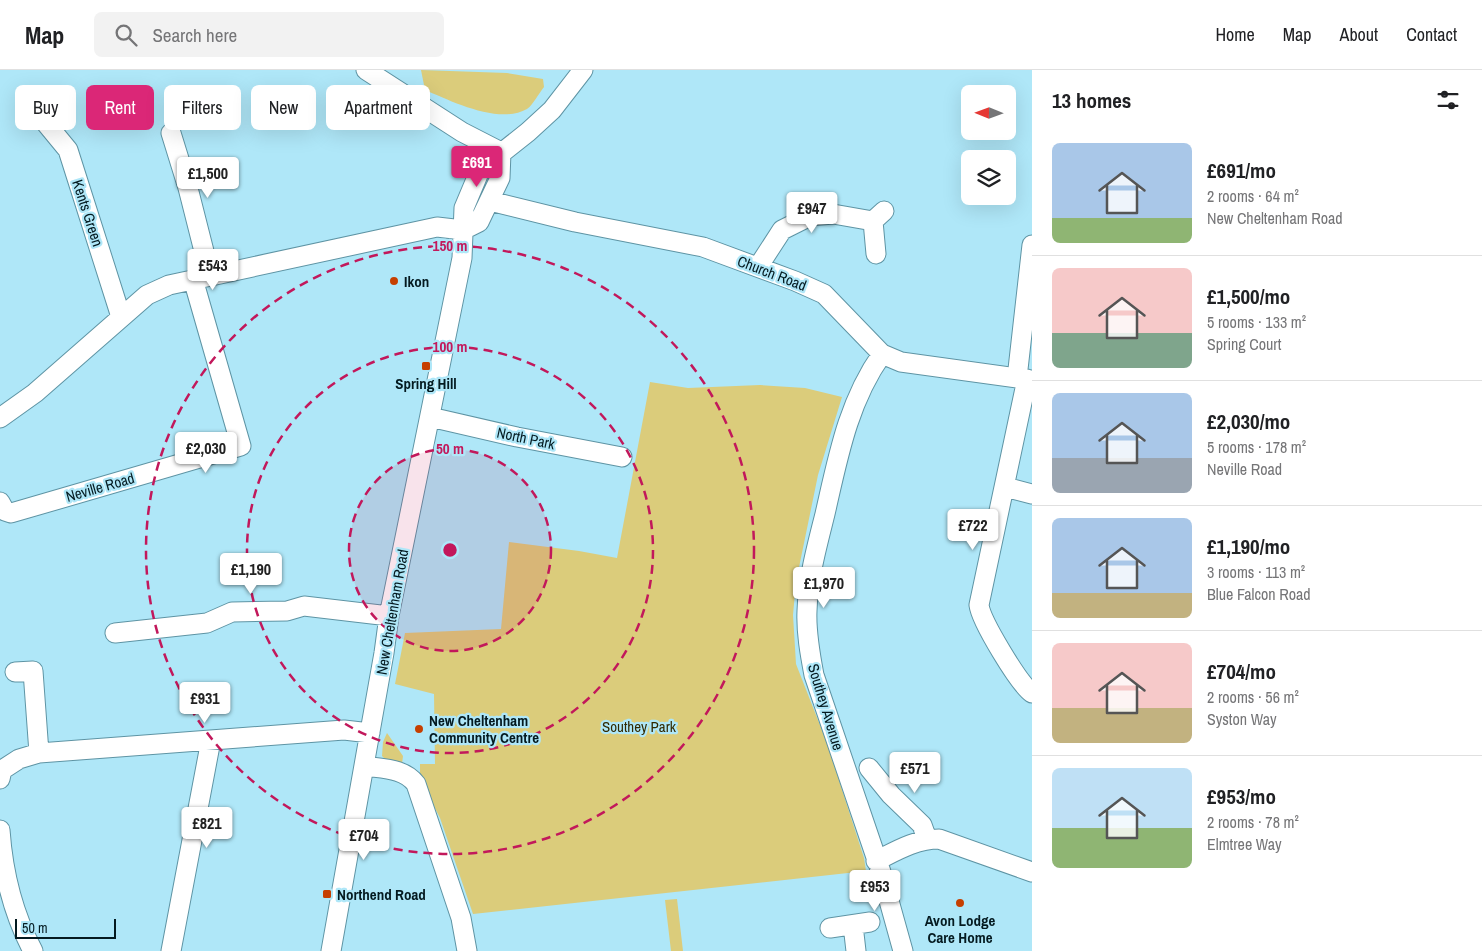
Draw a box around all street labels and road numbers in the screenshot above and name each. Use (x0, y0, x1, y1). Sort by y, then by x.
street label: Kents Green (67, 177, 109, 249)
street label: Church Road (734, 250, 810, 296)
street label: North Park (495, 422, 558, 455)
street label: Neville Road (63, 467, 137, 507)
street label: New Cheltenham Road (371, 548, 413, 676)
street label: Southey Avenue (803, 661, 849, 753)

